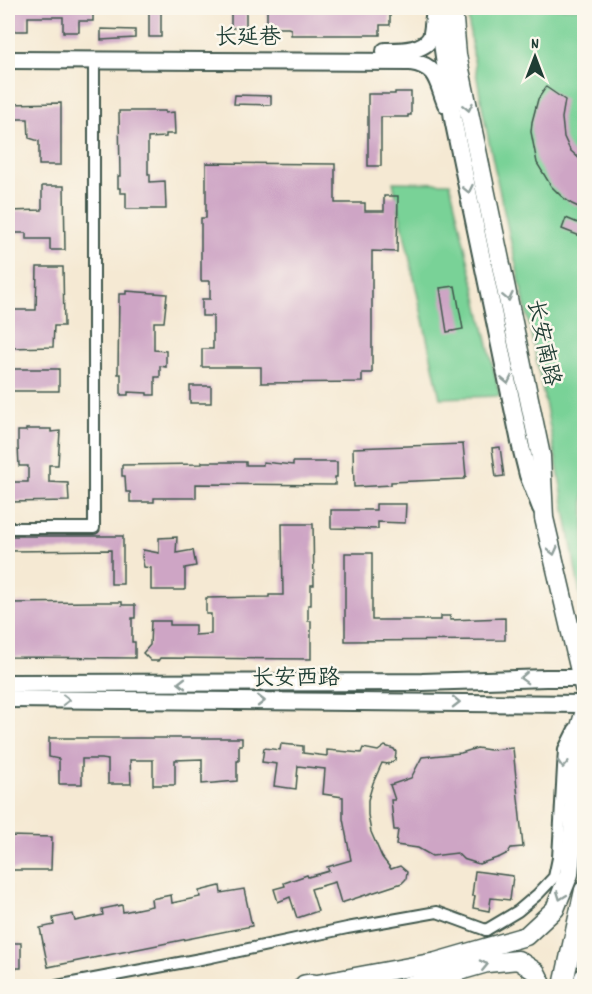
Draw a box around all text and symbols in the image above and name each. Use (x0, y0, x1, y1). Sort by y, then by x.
street label: 长延巷 (215, 23, 281, 54)
north arrow (505, 27, 565, 87)
text: N (531, 33, 539, 56)
one-way arrow (461, 101, 474, 111)
one-way arrow (461, 184, 474, 194)
one-way arrow (501, 292, 514, 302)
street label: 长安南路 (518, 297, 566, 389)
one-way arrow (500, 375, 513, 385)
one-way arrow (545, 546, 558, 556)
street label: 长安西路 (252, 664, 340, 695)
one-way arrow (519, 672, 528, 685)
one-way arrow (177, 677, 186, 689)
one-way arrow (61, 694, 70, 706)
one-way arrow (256, 695, 265, 707)
one-way arrow (451, 696, 460, 709)
one-way arrow (557, 759, 570, 768)
one-way arrow (555, 890, 568, 900)
one-way arrow (479, 959, 489, 972)

